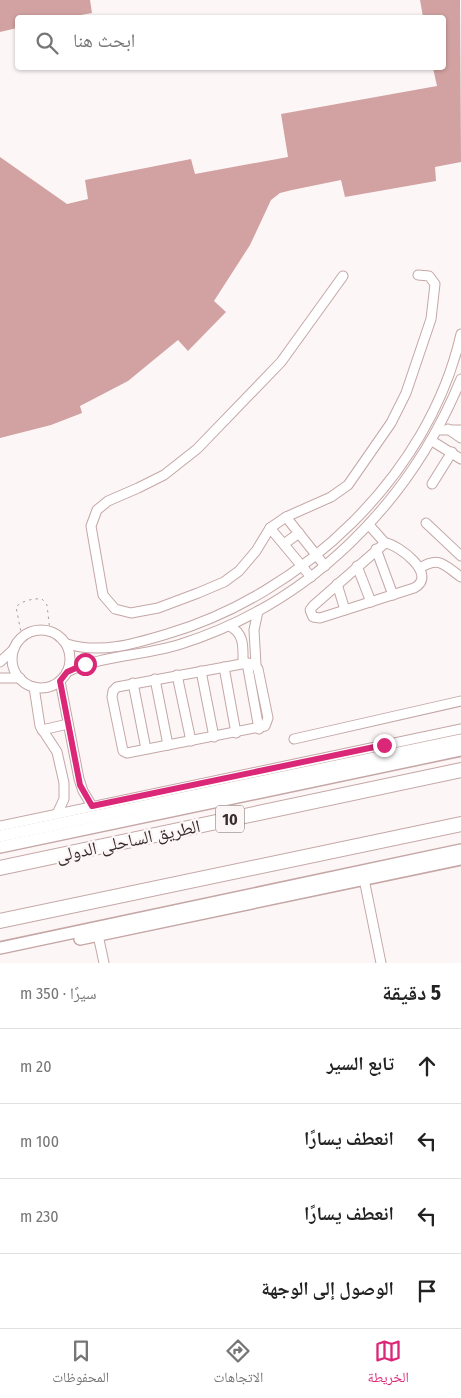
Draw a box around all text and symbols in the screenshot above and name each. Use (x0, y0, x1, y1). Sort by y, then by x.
search box (15, 15, 446, 70)
icon: search (33, 29, 61, 57)
text: ابحث هنا (73, 29, 135, 52)
route start (74, 653, 97, 676)
route end (373, 734, 396, 757)
road number: 10 (216, 806, 244, 832)
street label: الطريق الساحلى الدولى (54, 815, 202, 867)
text: 5 دقيقة (382, 980, 441, 1006)
text: سيرًا · 350 m (20, 984, 96, 1003)
text: تابع السير (327, 1052, 394, 1075)
icon: ahead (413, 1052, 441, 1080)
text: 20 m (20, 1057, 51, 1076)
text: انعطف يسارًا (304, 1127, 394, 1150)
icon: left (413, 1127, 441, 1155)
text: 100 m (20, 1132, 59, 1151)
text: انعطف يسارًا (304, 1202, 394, 1225)
icon: left (413, 1202, 441, 1230)
text: 230 m (20, 1207, 59, 1226)
text: الوصول إلى الوجهة (261, 1277, 394, 1300)
icon: arrive (413, 1277, 441, 1305)
tab: المحفوظات (52, 1337, 109, 1391)
tab: الاتجاهات (214, 1337, 263, 1391)
tab: الخريطة (368, 1337, 409, 1391)

